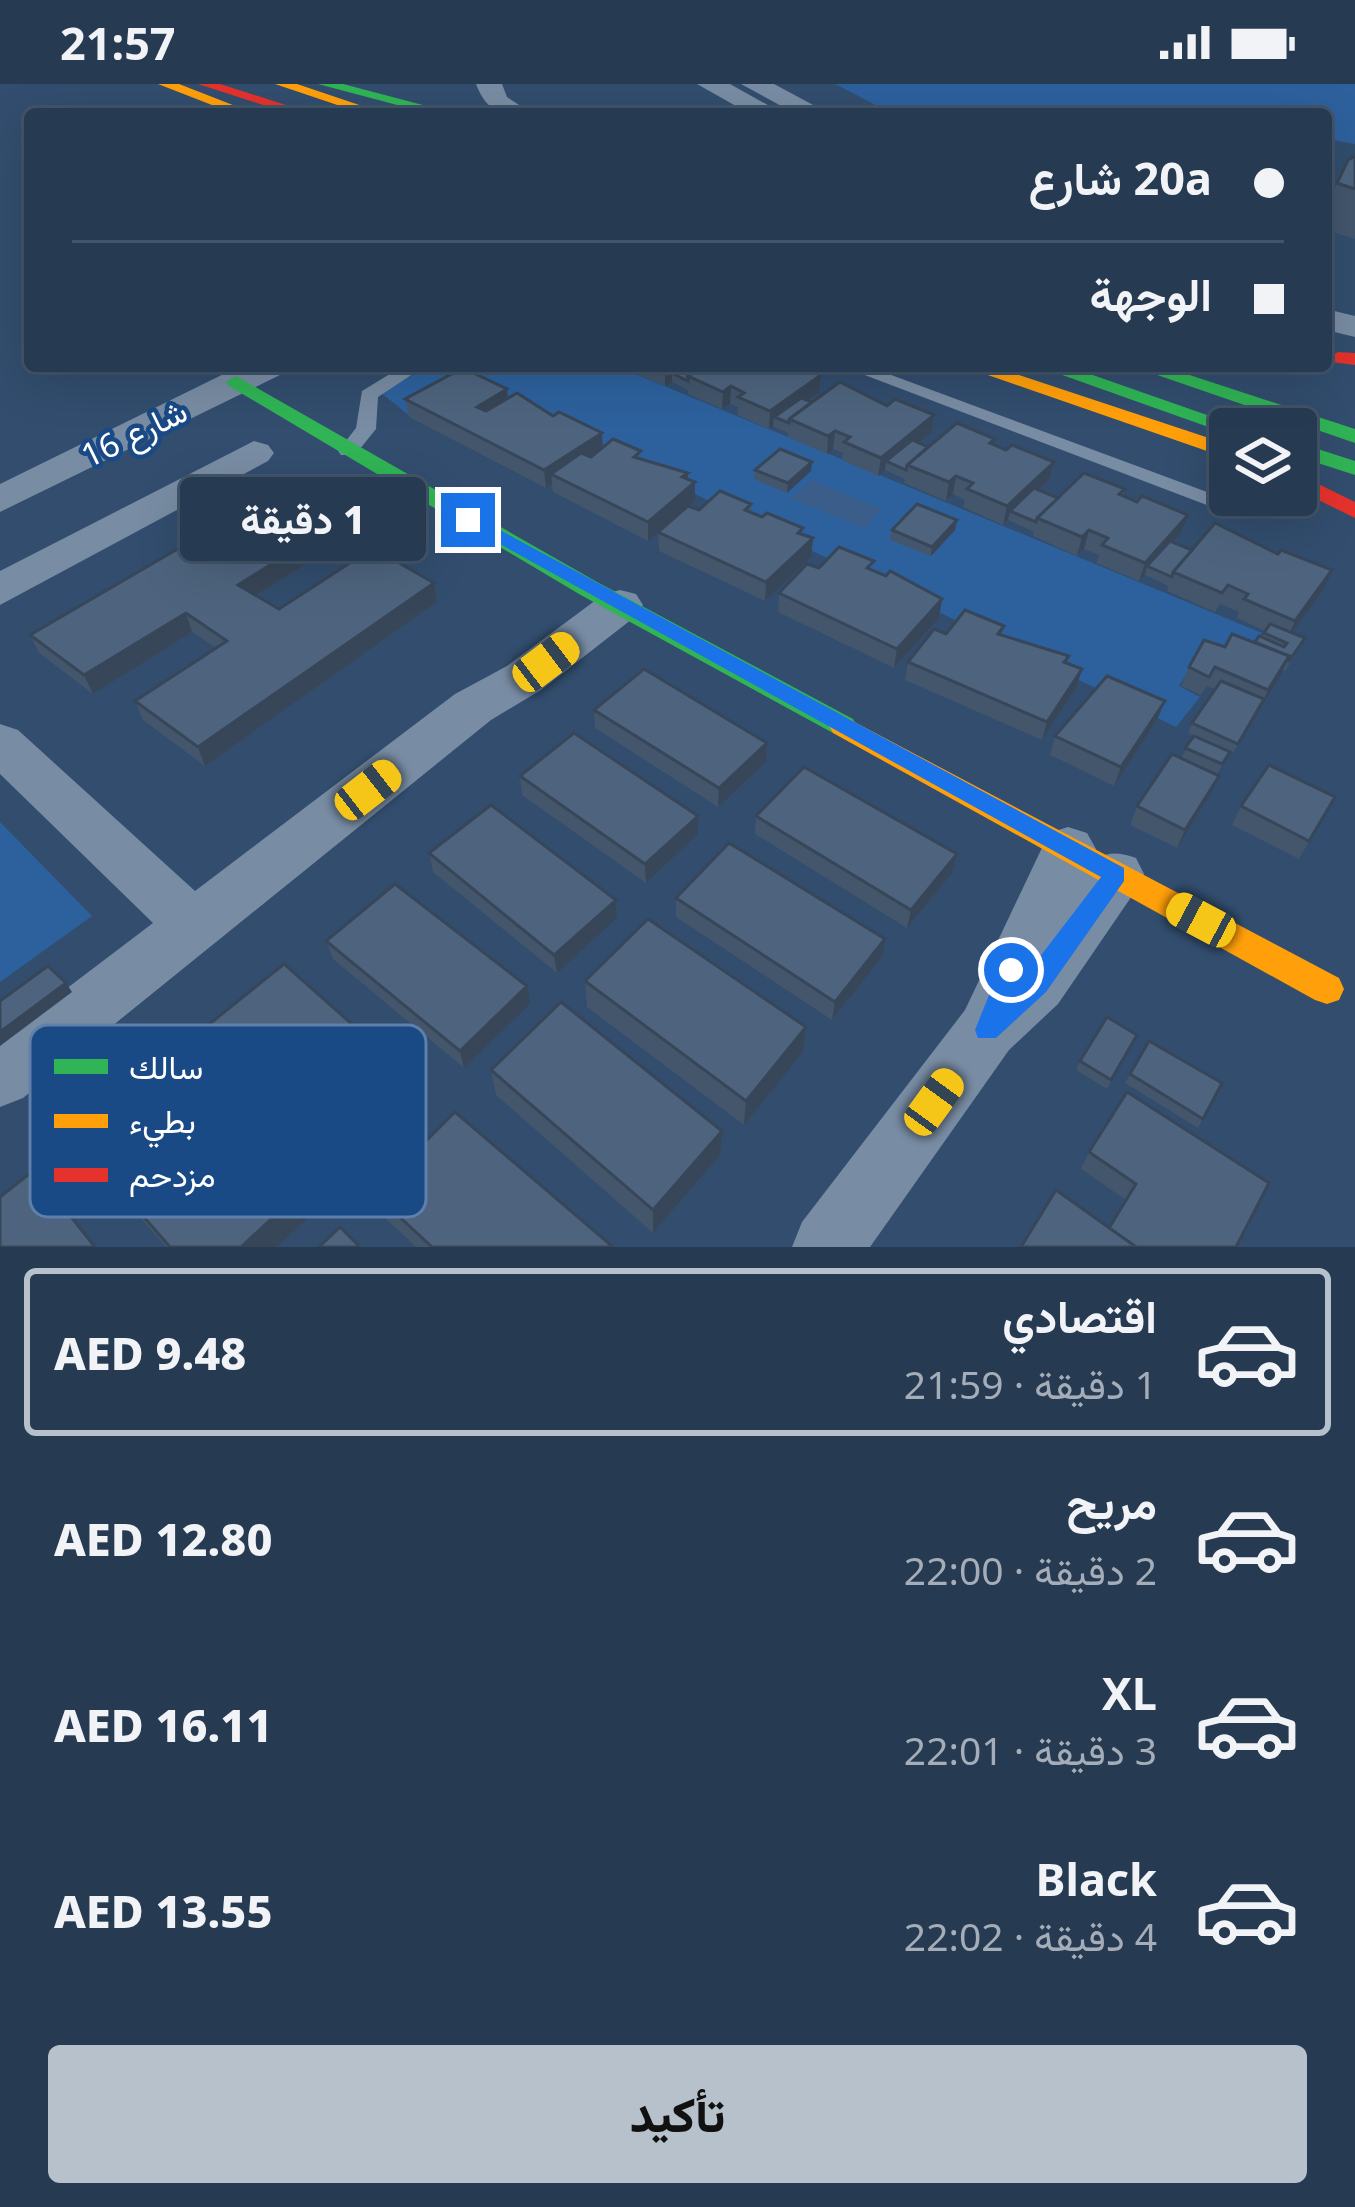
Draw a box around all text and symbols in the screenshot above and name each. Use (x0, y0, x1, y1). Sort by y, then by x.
text: 21:57 (60, 12, 176, 73)
text: 20a شارع (1029, 147, 1212, 208)
text: الوجهة (1090, 263, 1212, 324)
street label: شارع 16 (73, 388, 195, 478)
map controls (1209, 408, 1317, 516)
button: layers (1209, 408, 1317, 516)
callout: 1 دقيقة (180, 478, 426, 562)
text: 1 دقيقة (240, 492, 366, 545)
route end (441, 493, 495, 547)
car (506, 626, 586, 698)
car (329, 754, 407, 826)
car (1161, 887, 1241, 953)
route start (984, 943, 1038, 997)
legend (30, 1025, 426, 1217)
text: سالك (129, 1044, 203, 1089)
car (898, 1062, 970, 1142)
text: بطيء (129, 1098, 196, 1148)
text: مزدحم (129, 1152, 216, 1197)
text: اقتصادي (1002, 1285, 1157, 1346)
icon: car (1193, 1298, 1301, 1406)
text: AED 9.48 (54, 1322, 246, 1383)
text: 1 دقيقة · 21:59 (904, 1357, 1157, 1410)
text: مريح (1066, 1471, 1157, 1532)
icon: car (1193, 1484, 1301, 1592)
text: AED 12.80 (54, 1508, 272, 1569)
text: 2 دقيقة · 22:00 (904, 1543, 1157, 1596)
text: XL (1102, 1662, 1157, 1723)
icon: car (1193, 1670, 1301, 1778)
text: AED 16.11 (54, 1694, 272, 1755)
text: 3 دقيقة · 22:01 (904, 1723, 1157, 1776)
text: Black (1036, 1848, 1157, 1909)
icon: car (1193, 1856, 1301, 1964)
text: AED 13.55 (54, 1880, 272, 1941)
text: 4 دقيقة · 22:02 (904, 1909, 1157, 1962)
button: تأكيد (48, 2045, 1307, 2183)

